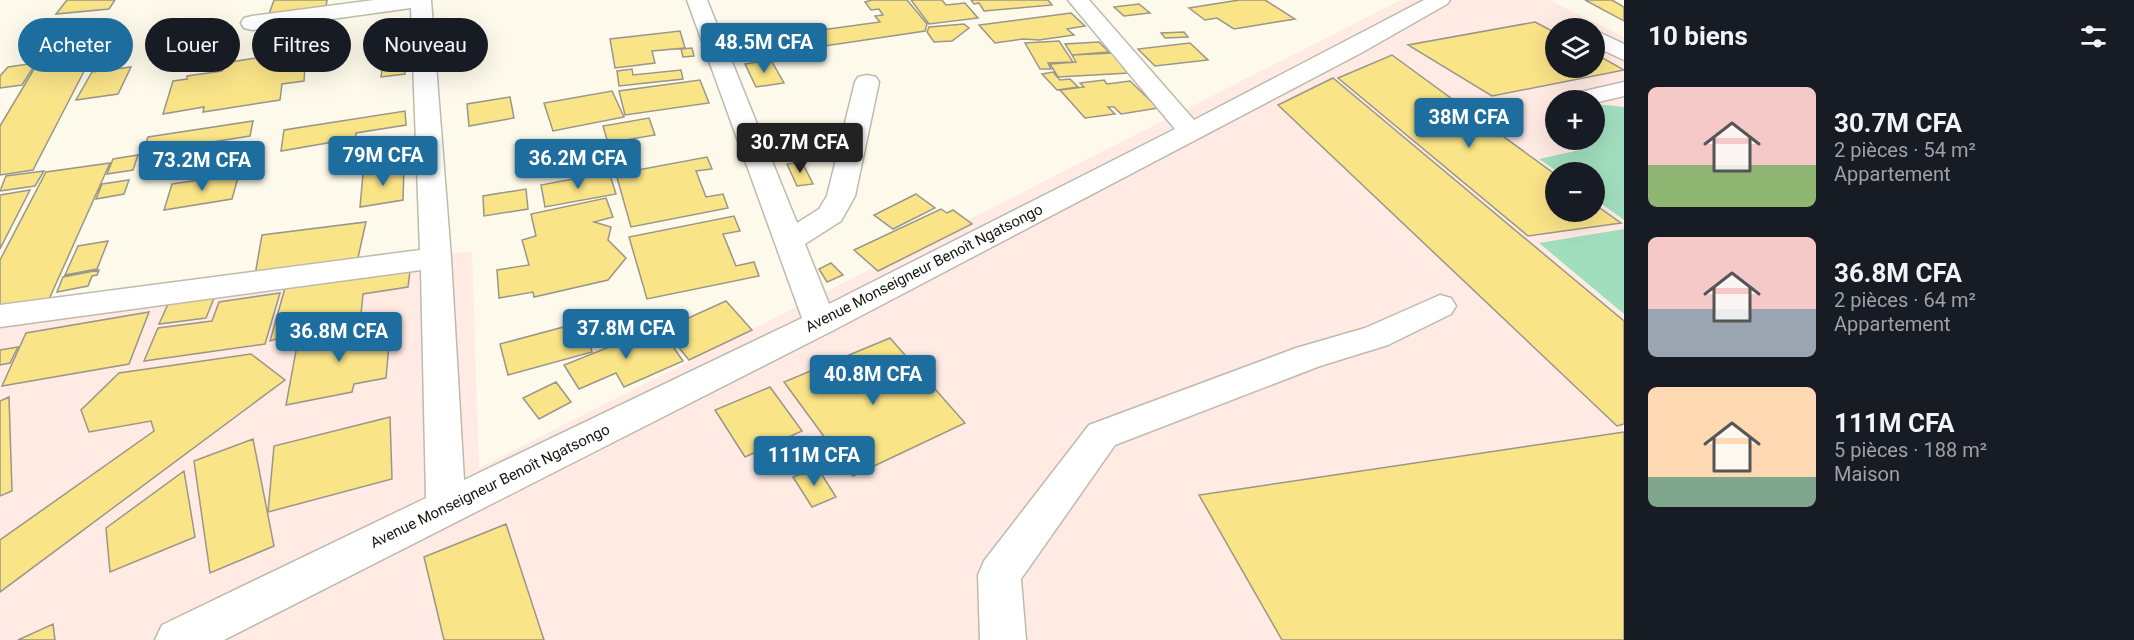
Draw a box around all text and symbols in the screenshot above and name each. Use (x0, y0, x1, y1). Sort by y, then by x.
chip: Acheter (18, 18, 133, 72)
chip: Louer (145, 18, 240, 72)
chip: Filtres (252, 18, 351, 72)
chip: Nouveau (363, 18, 488, 72)
map controls (1545, 18, 1605, 222)
button: layers (1545, 18, 1605, 78)
icon: filters (2077, 20, 2110, 53)
text: 10 biens (1648, 21, 1748, 51)
pin: 48.5M CFA (695, 23, 833, 74)
text: 48.5M CFA (715, 30, 813, 54)
button: + (1545, 90, 1605, 150)
pin: 38M CFA (1414, 98, 1524, 149)
text: 38M CFA (1428, 105, 1510, 129)
text: 30.7M CFA (1834, 108, 1962, 138)
icon: home (1696, 111, 1768, 183)
pin: 30.7M CFA (731, 123, 869, 174)
text: 30.7M CFA (751, 130, 849, 154)
pin: 79M CFA (328, 136, 438, 187)
text: 2 pièces · 54 m² (1834, 138, 1976, 162)
pin: 36.2M CFA (509, 139, 647, 190)
pin: 73.2M CFA (133, 141, 271, 192)
text: 79M CFA (342, 143, 424, 167)
text: 36.2M CFA (529, 146, 627, 170)
text: 73.2M CFA (153, 148, 251, 172)
button: − (1545, 162, 1605, 222)
text: Appartement (1834, 162, 1951, 186)
street label: Avenue Monseigneur Benoît Ngatsongo (802, 200, 1046, 336)
text: 36.8M CFA (1834, 258, 1962, 288)
icon: home (1696, 261, 1768, 333)
text: 2 pièces · 64 m² (1834, 288, 1976, 312)
pin: 37.8M CFA (557, 309, 695, 360)
pin: 36.8M CFA (270, 312, 408, 363)
text: Appartement (1834, 312, 1951, 336)
text: 37.8M CFA (577, 316, 675, 340)
text: 36.8M CFA (290, 319, 388, 343)
pin: 40.8M CFA (804, 355, 942, 406)
text: 40.8M CFA (824, 362, 922, 386)
text: 111M CFA (1834, 408, 1954, 438)
icon: home (1696, 411, 1768, 483)
street label: Avenue Monseigneur Benoît Ngatsongo (367, 420, 613, 552)
pin: 111M CFA (752, 436, 876, 487)
text: 5 pièces · 188 m² (1834, 438, 1987, 462)
text: 111M CFA (768, 443, 860, 467)
text: Maison (1834, 462, 1900, 486)

